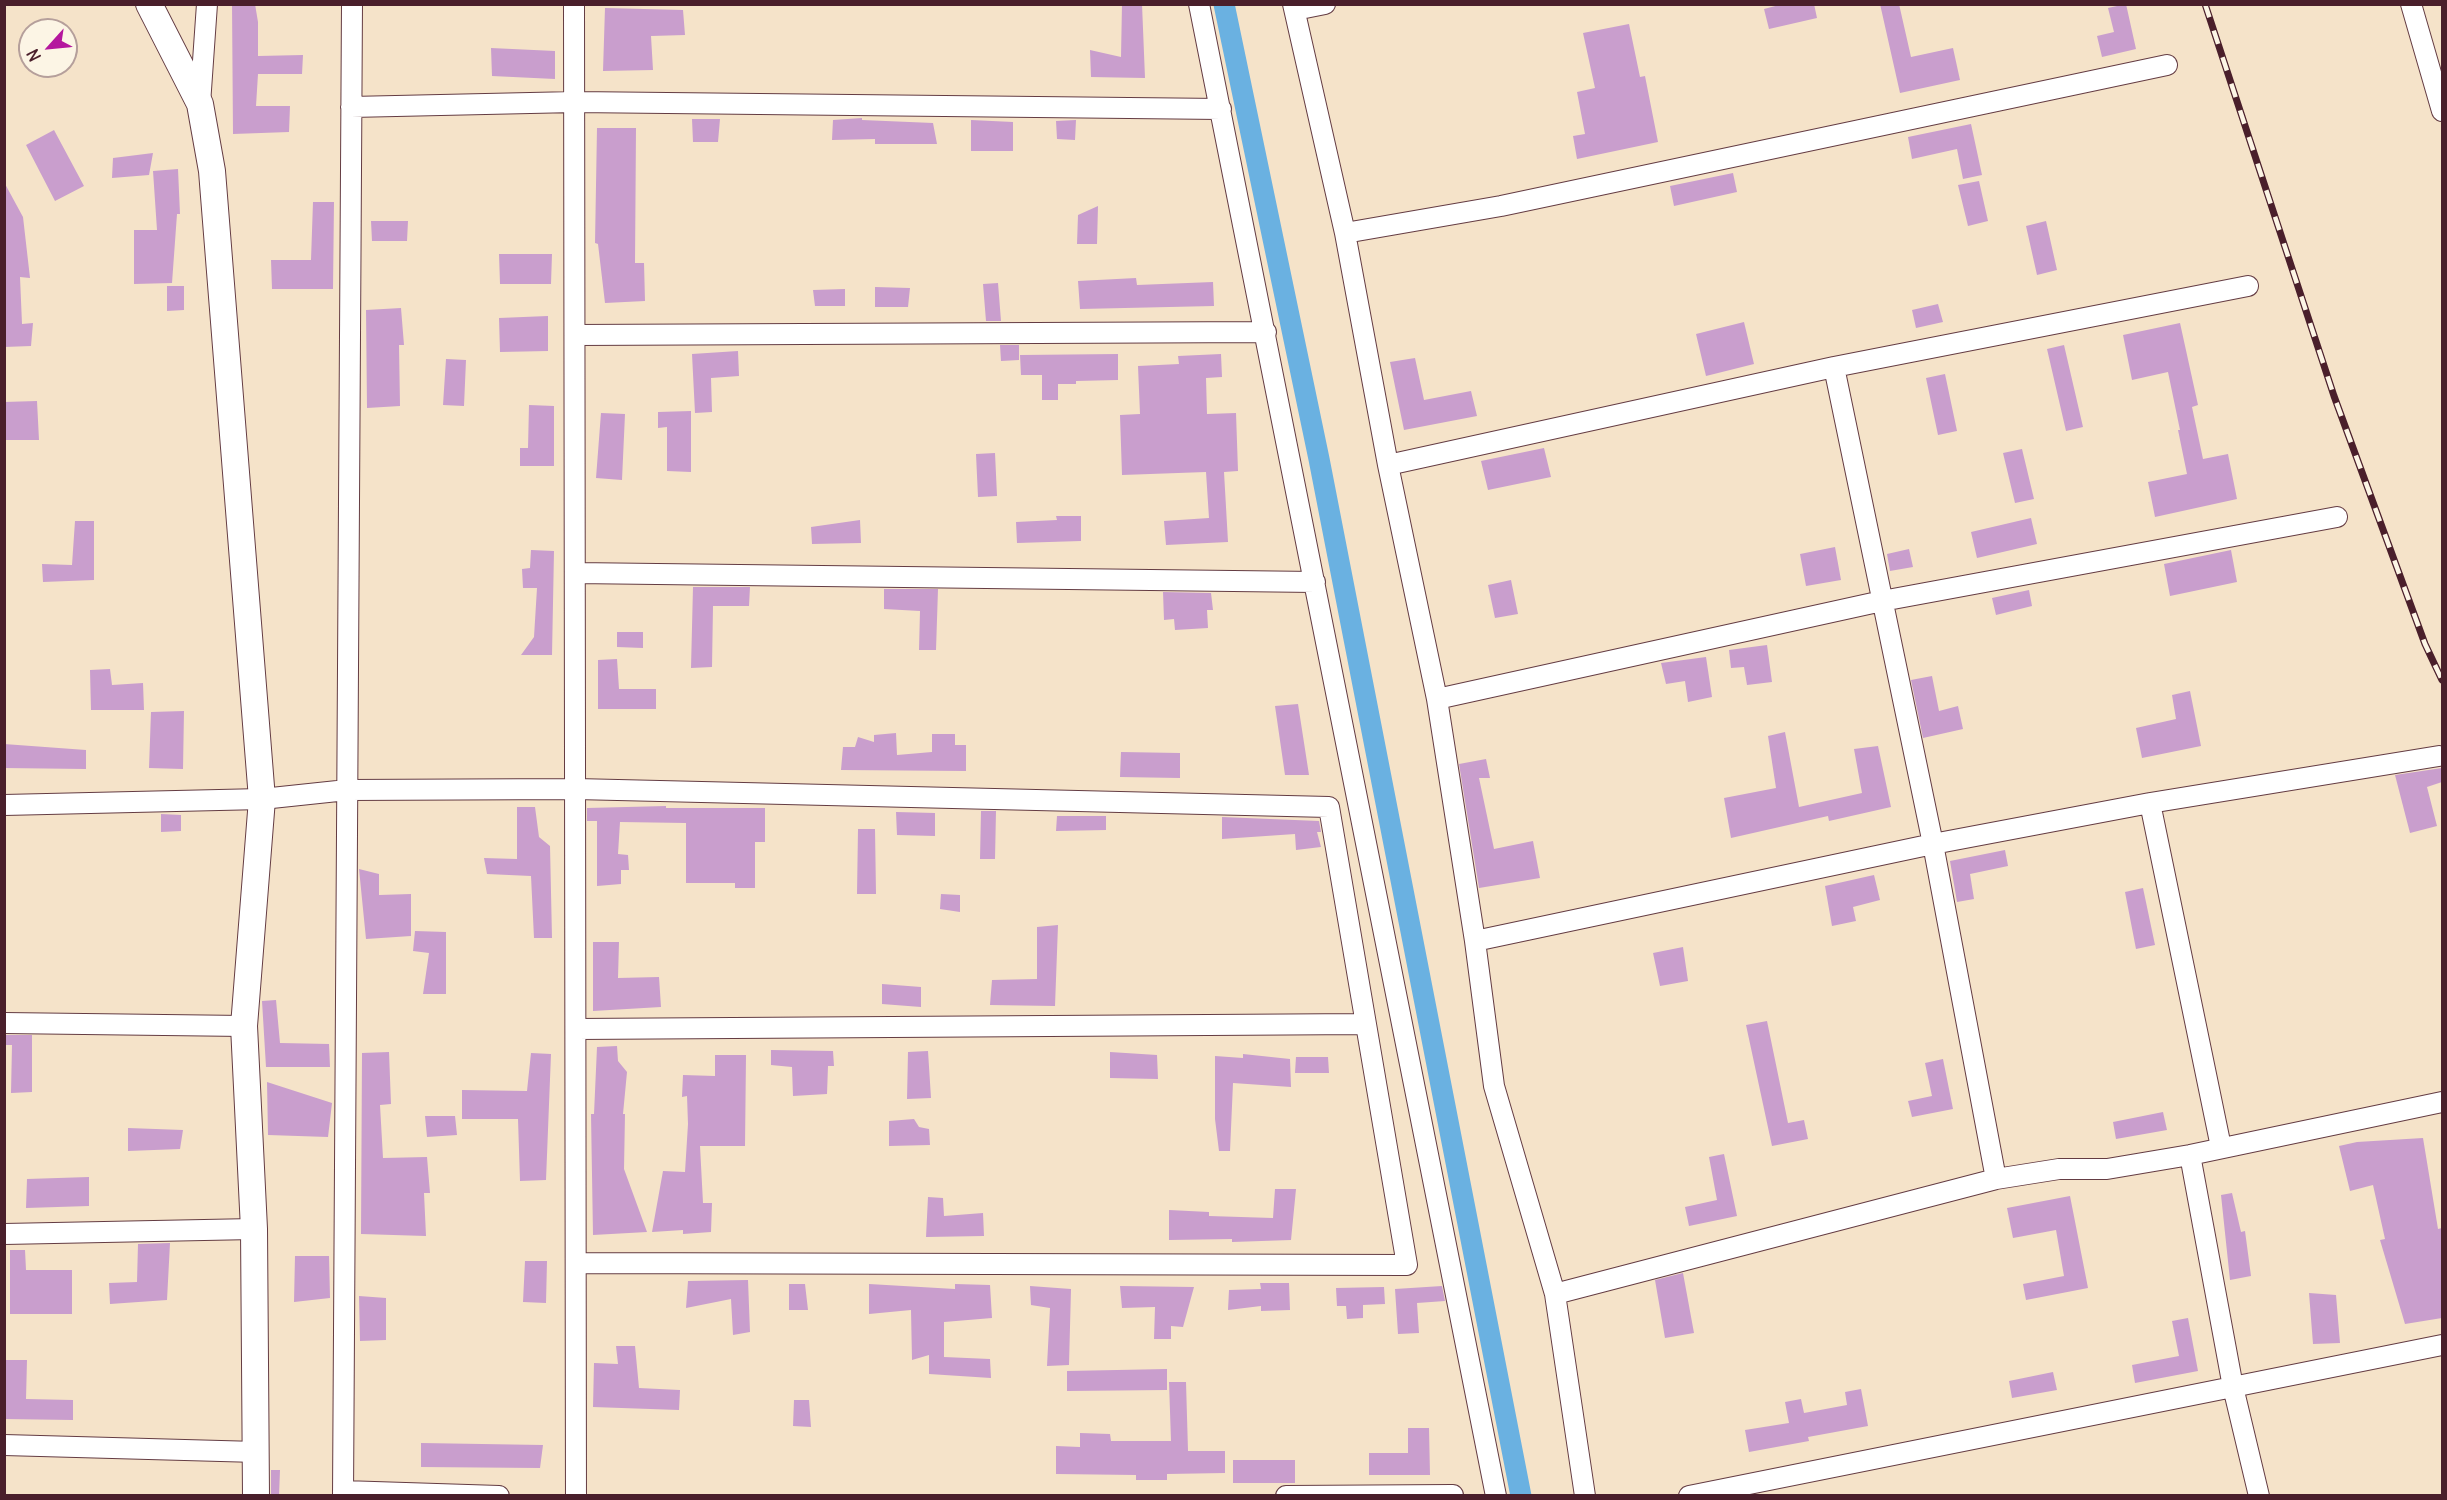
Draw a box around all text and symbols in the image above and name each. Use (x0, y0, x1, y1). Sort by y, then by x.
north arrow (18, 18, 78, 78)
text: N (22, 46, 45, 65)

